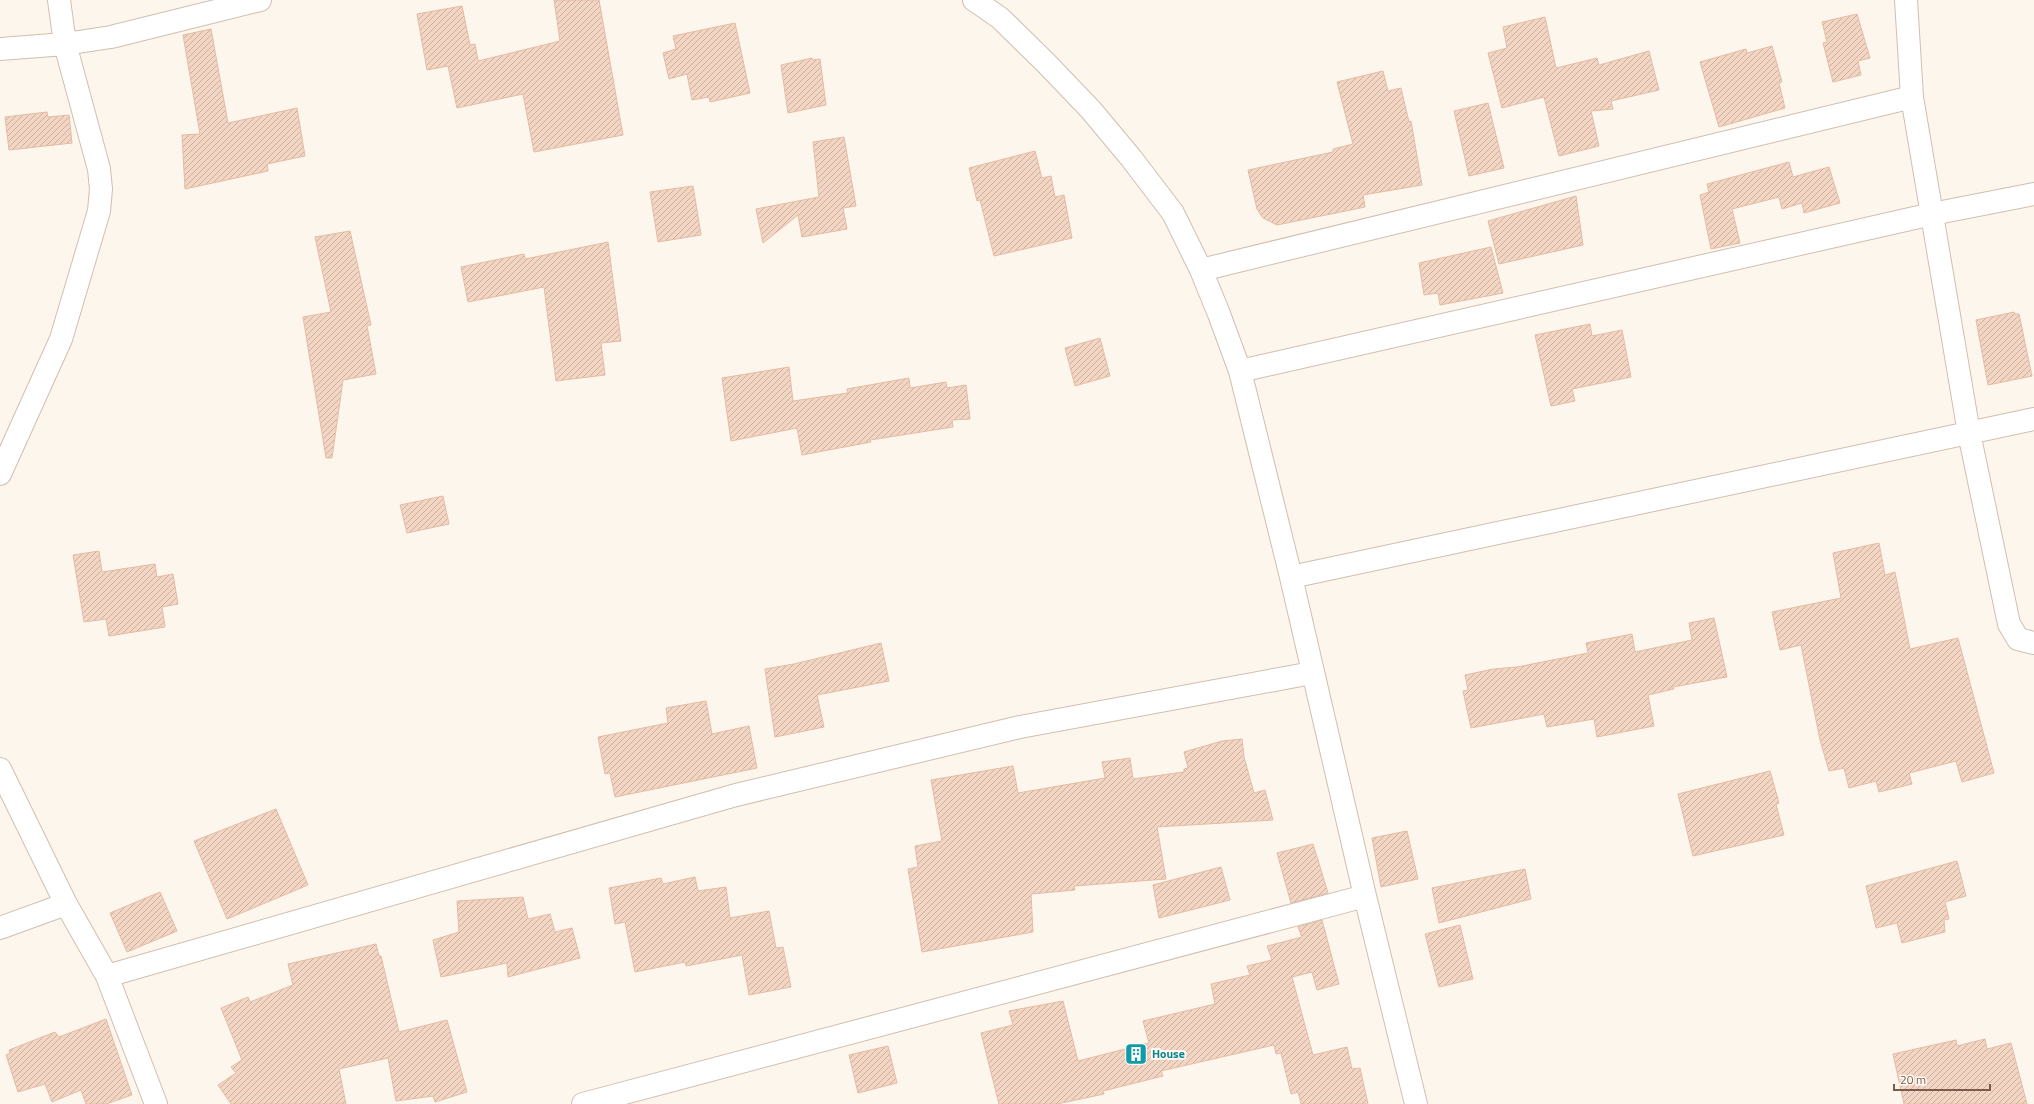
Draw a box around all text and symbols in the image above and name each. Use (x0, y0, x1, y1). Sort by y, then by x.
building icon: House (1123, 1041, 1149, 1067)
place label: House (1152, 1044, 1185, 1063)
scale bar (1894, 1066, 1990, 1092)
text: 20 m (1900, 1070, 1926, 1089)

